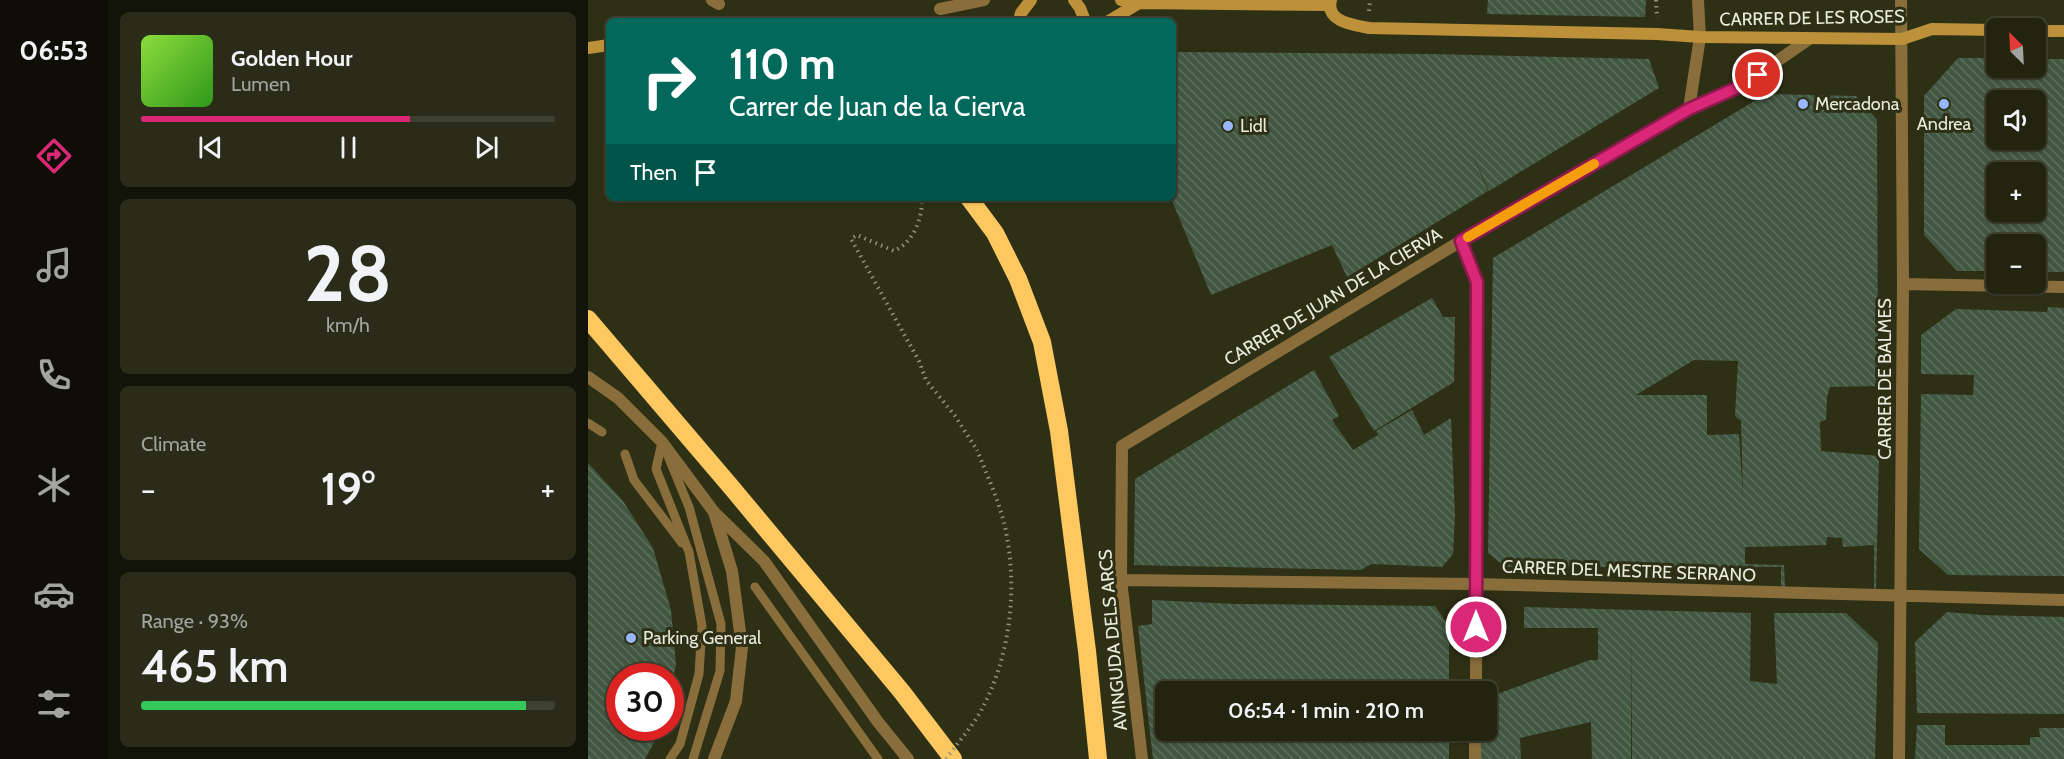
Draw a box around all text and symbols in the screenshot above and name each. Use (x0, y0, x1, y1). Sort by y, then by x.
street label: CARRER DE LES ROSES (1719, 5, 1905, 31)
north arrow (1986, 18, 2046, 78)
map controls (1986, 18, 2046, 294)
text: 06:53 (19, 34, 89, 67)
text: 110 m (729, 38, 836, 90)
icon: right (630, 42, 708, 120)
text: Golden Hour (231, 45, 352, 72)
pin (1732, 49, 1783, 100)
icon: arrive (1741, 58, 1774, 91)
text: Lumen (231, 72, 290, 96)
text: Carrer de Juan de la Cierva (729, 90, 1025, 123)
button: sound (1986, 90, 2046, 150)
place label: Mercadona (1815, 93, 1900, 115)
marker: Mercadona (1796, 97, 1810, 111)
marker: Andrea (1937, 97, 1951, 111)
place label: Andrea (1917, 113, 1972, 135)
place label: Lidl (1240, 115, 1268, 137)
marker: Lidl (1221, 119, 1235, 133)
icon: previous (194, 131, 227, 164)
icon: pause (332, 131, 365, 164)
icon: next (470, 131, 503, 164)
icon: directions (33, 135, 75, 177)
icon: arrive (689, 156, 722, 189)
text: Then (630, 159, 677, 186)
button: + (1986, 162, 2046, 222)
street label: CARRER DE JUAN DE LA CIERVA (1220, 223, 1446, 371)
text: 28 (304, 226, 392, 321)
button: − (1986, 234, 2046, 294)
icon: music (33, 244, 75, 286)
street label: CARRER DE BALMES (1874, 298, 1896, 460)
text: km/h (326, 313, 370, 337)
icon: phone (33, 354, 75, 396)
text: Climate (141, 432, 206, 456)
text: 19° (321, 462, 375, 516)
icon: climate (33, 464, 75, 506)
text: − (141, 469, 156, 509)
text: + (540, 469, 555, 509)
street label: AVINGUDA DELS ARCS (1094, 549, 1132, 731)
street label: CARRER DEL MESTRE SERRANO (1502, 556, 1757, 586)
icon: car (33, 573, 75, 615)
position arrow (1444, 595, 1508, 659)
text: Range · 93% (141, 609, 248, 633)
place label: Parking General (643, 627, 762, 649)
marker: Parking General (624, 631, 638, 645)
text: 465 km (141, 639, 288, 693)
speed limit sign: 30 (606, 663, 684, 741)
icon: filters (33, 683, 75, 725)
text: 06:54 · 1 min · 210 m (1228, 697, 1424, 724)

